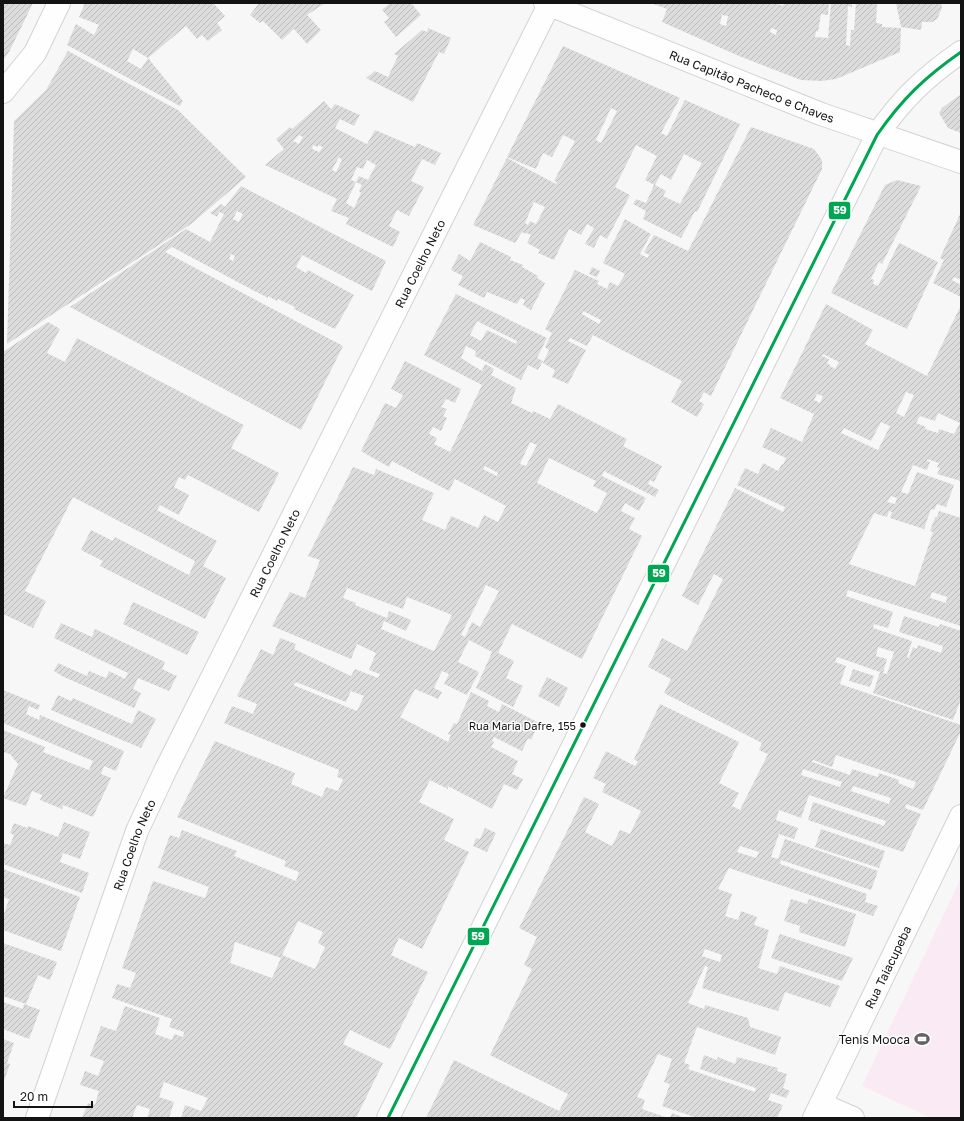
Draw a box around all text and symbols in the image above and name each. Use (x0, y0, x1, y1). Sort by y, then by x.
street label: Rua Capitão Pacheco e Chaves (667, 46, 836, 126)
line badge: 59 (828, 201, 851, 220)
text: 59 (833, 203, 847, 216)
street label: Rua Coelho Neto (391, 217, 448, 310)
street label: Rua Coelho Neto (246, 506, 303, 600)
line badge: 59 (647, 564, 670, 583)
text: 59 (652, 566, 666, 579)
place label: Rua Maria Dafre, 155 (469, 719, 576, 732)
marker: Rua Maria Dafre, 155 (578, 720, 588, 730)
street label: Rua Coelho Neto (109, 797, 158, 892)
street label: Rua Taiacupeba (861, 923, 914, 1011)
line badge: 59 (467, 927, 490, 946)
text: 59 (471, 929, 485, 942)
sports icon: Tenis Mooca (913, 1030, 931, 1048)
place label: Tenis Mooca (839, 1032, 910, 1047)
scale bar (14, 1083, 92, 1109)
text: 20 m (20, 1089, 48, 1104)

